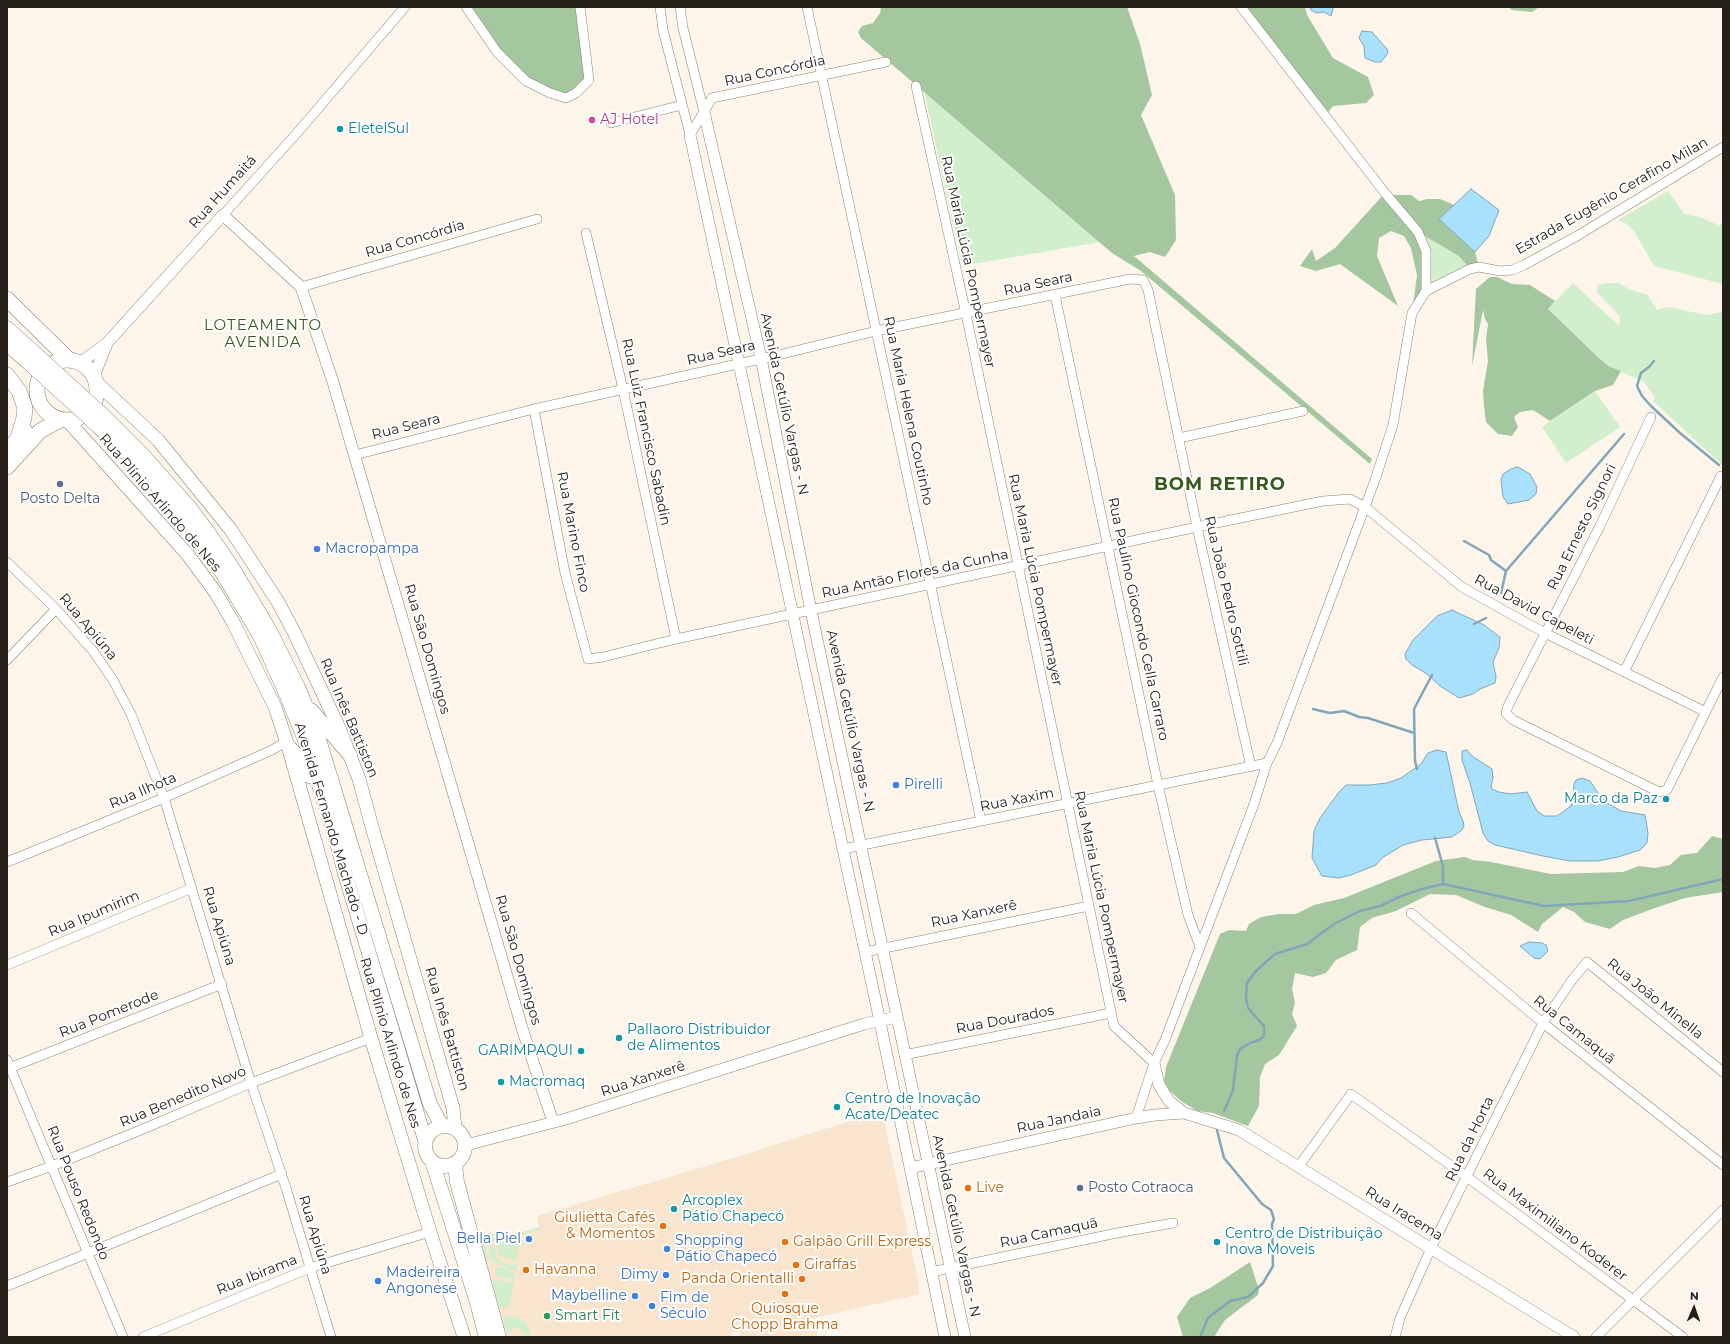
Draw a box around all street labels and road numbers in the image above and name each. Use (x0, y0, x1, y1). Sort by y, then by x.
street label: Rua Concórdia (723, 52, 827, 90)
street label: Estrada Eugênio Cerafino Milan (1513, 134, 1711, 258)
street label: Rua Humaitá (186, 152, 260, 232)
street label: Rua Maria Lúcia Pompermayer (937, 154, 999, 370)
street label: Rua Concórdia (363, 217, 467, 261)
street label: Rua Seara (1002, 269, 1074, 299)
street label: Avenida Getúlio Vargas - N (756, 311, 812, 497)
street label: Rua Maria Helena Coutinho (880, 315, 936, 507)
street label: Rua Luiz Francisco Sabadin (618, 337, 674, 527)
street label: Rua Seara (685, 337, 757, 369)
street label: Rua Seara (370, 410, 442, 444)
street label: Rua Plínio Arlindo de Nes (95, 431, 225, 575)
street label: Rua Ernesto Signori (1544, 461, 1620, 593)
street label: Rua Marino Finco (553, 470, 593, 594)
street label: Rua Maria Lúcia Pompermayer (1004, 472, 1066, 688)
street label: Rua Paulino Giocondo Cella Carraro (1104, 496, 1172, 742)
street label: Rua João Pedro Sottili (1201, 514, 1251, 668)
street label: Rua Antão Flores da Cunha (820, 546, 1010, 602)
street label: Rua David Capeleti (1471, 571, 1597, 649)
street label: Rua São Domingos (400, 582, 454, 716)
street label: Rua Apiúna (55, 590, 121, 664)
street label: Avenida Getúlio Vargas - N (822, 628, 878, 814)
street label: Rua Inês Battiston (316, 656, 382, 780)
street label: Avenida Fernando Machado - D (291, 721, 371, 937)
street label: Rua Ilhota (107, 769, 179, 813)
street label: Rua Xaxim (979, 785, 1055, 815)
street label: Rua Maria Lúcia Pompermayer (1070, 789, 1132, 1005)
street label: Rua Apiúna (199, 884, 239, 968)
street label: Rua Ipumirim (46, 887, 142, 941)
street label: Rua São Domingos (491, 893, 545, 1027)
street label: Rua Xanxerê (929, 897, 1019, 931)
street label: Rua João Minella (1604, 955, 1706, 1043)
street label: Rua Plínio Arlindo de Nes (356, 956, 424, 1130)
street label: Rua Inês Battiston (421, 965, 473, 1093)
street label: Rua Pomerode (57, 986, 161, 1042)
street label: Rua Camaquã (1530, 992, 1618, 1068)
street label: Rua Dourados (955, 1002, 1055, 1038)
street label: Rua Xanxerê (599, 1057, 687, 1101)
street label: Rua Benedito Novo (117, 1063, 249, 1131)
street label: Rua da Horta (1442, 1094, 1498, 1184)
street label: Rua Jandaia (1015, 1103, 1103, 1137)
street label: Rua Pouso Redondo (43, 1123, 113, 1263)
street label: Avenida Getúlio Vargas - N (928, 1133, 984, 1319)
street label: Rua Maximiliano Koderer (1479, 1165, 1631, 1285)
street label: Rua Iracema (1362, 1183, 1446, 1245)
street label: Rua Apiúna (295, 1193, 335, 1277)
street label: Rua Camaquã (998, 1214, 1100, 1252)
street label: Rua Ibirama (214, 1251, 300, 1299)

